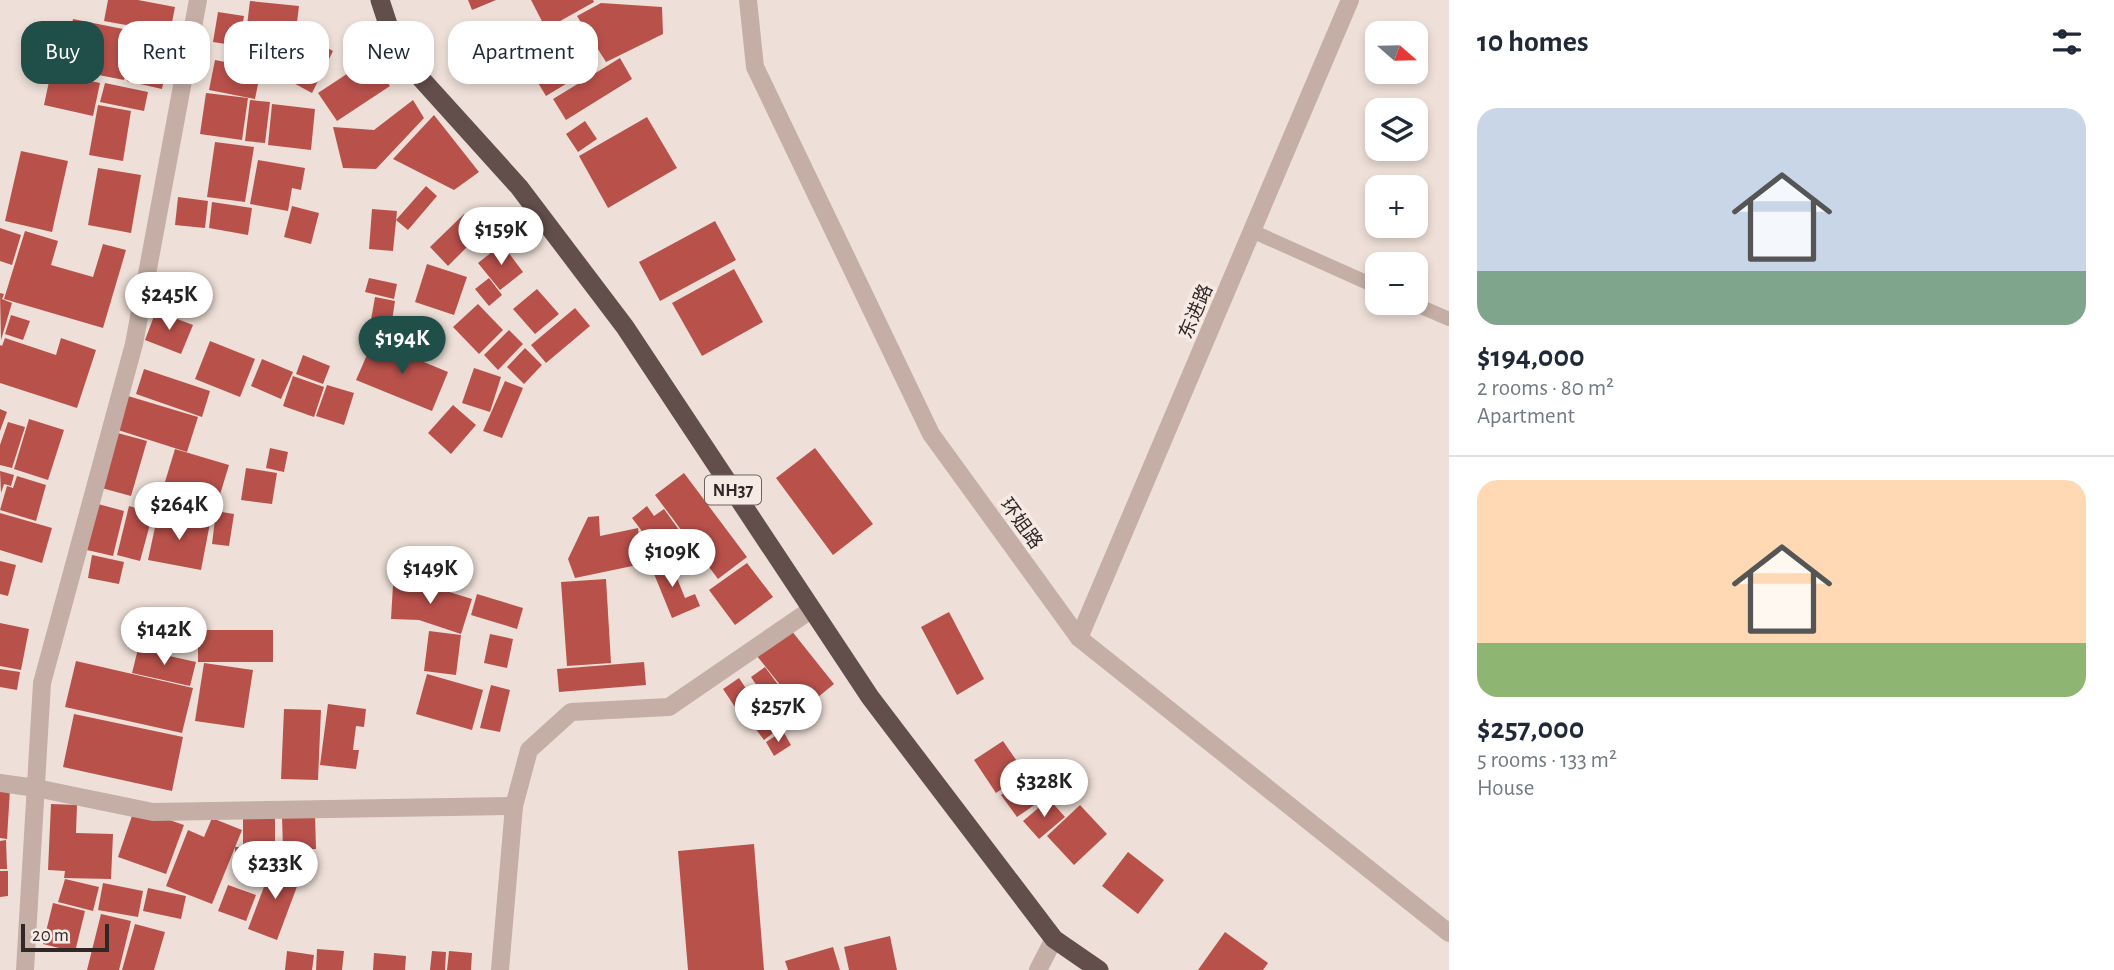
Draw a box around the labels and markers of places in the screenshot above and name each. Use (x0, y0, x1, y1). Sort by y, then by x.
pin: $159K (452, 208, 550, 267)
pin: $245K (120, 272, 218, 332)
pin: $194K (353, 316, 451, 376)
pin: $264K (130, 482, 228, 542)
pin: $109K (623, 530, 721, 589)
pin: $149K (381, 546, 479, 606)
pin: $142K (115, 608, 213, 667)
pin: $257K (729, 684, 827, 744)
pin: $328K (995, 760, 1093, 819)
pin: $233K (226, 842, 324, 901)

